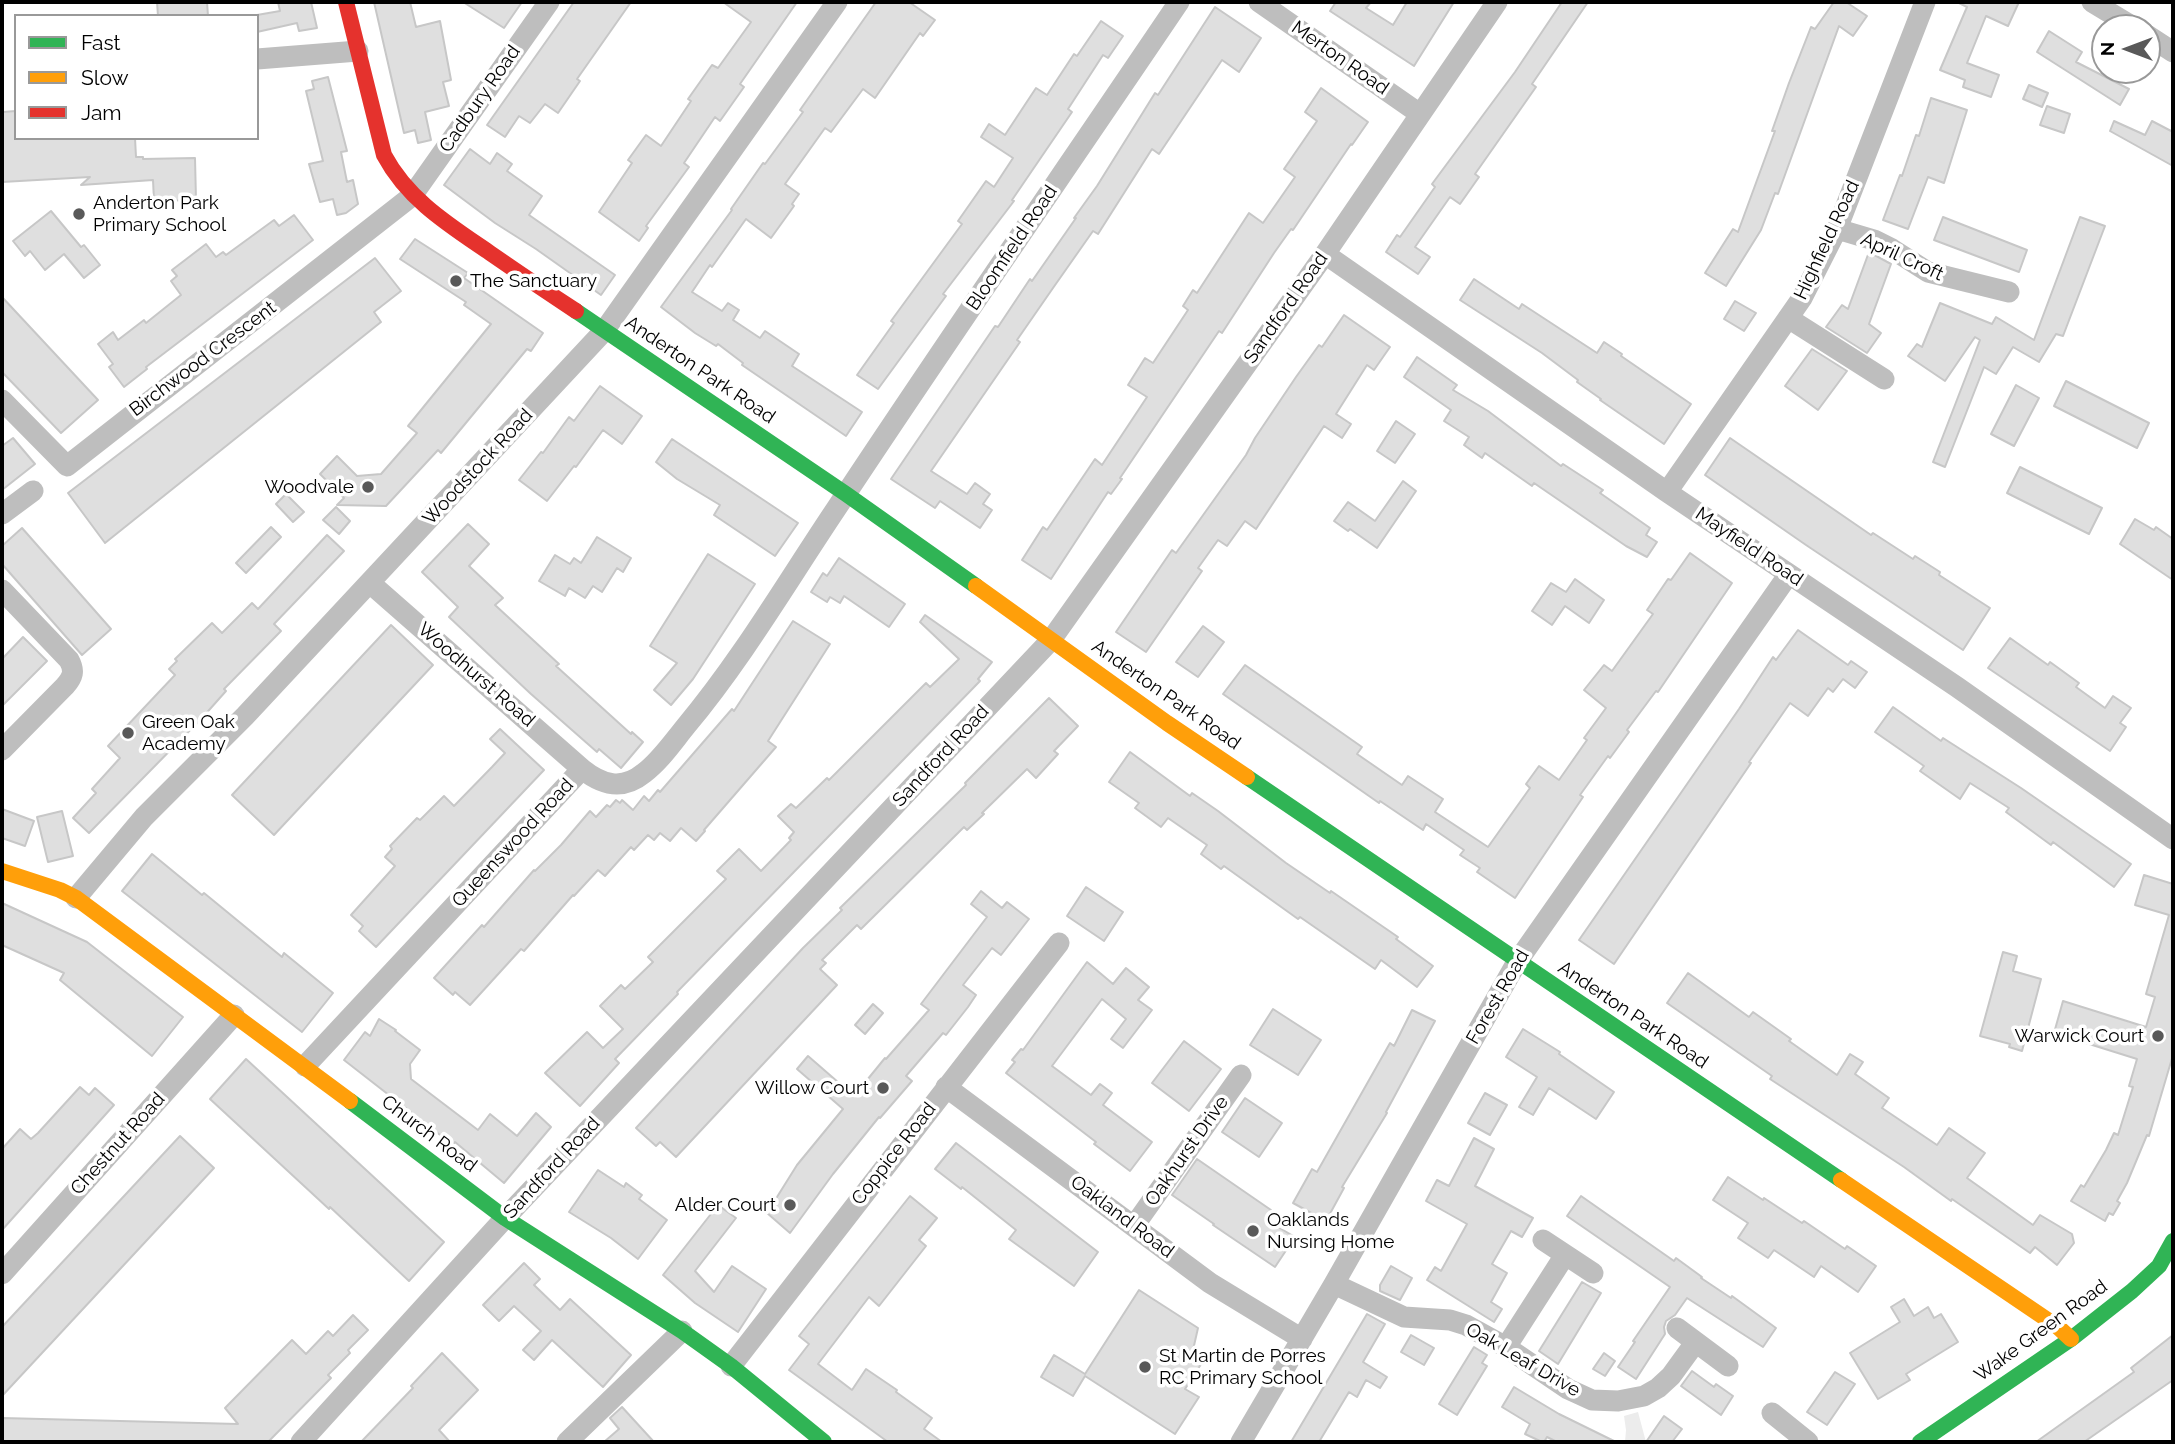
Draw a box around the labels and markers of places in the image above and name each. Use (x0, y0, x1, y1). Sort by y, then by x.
place label: Anderton Park Primary School (93, 192, 226, 236)
marker: Anderton Park Primary School (71, 206, 87, 222)
place label: The Sanctuary (470, 270, 597, 292)
marker: The Sanctuary (448, 273, 464, 289)
place label: Woodvale (264, 476, 354, 498)
marker: Woodvale (360, 479, 376, 495)
place label: Green Oak Academy (142, 711, 235, 755)
marker: Green Oak Academy (120, 725, 136, 741)
place label: Warwick Court (2015, 1025, 2144, 1047)
marker: Warwick Court (2150, 1028, 2166, 1044)
place label: Willow Court (755, 1077, 869, 1099)
marker: Willow Court (875, 1080, 891, 1096)
place label: Alder Court (675, 1194, 776, 1216)
marker: Alder Court (782, 1197, 798, 1213)
place label: Oaklands Nursing Home (1267, 1209, 1394, 1253)
marker: Oaklands Nursing Home (1245, 1223, 1261, 1239)
place label: St Martin de Porres RC Primary School (1159, 1345, 1326, 1389)
marker: St Martin de Porres RC Primary School (1137, 1359, 1153, 1375)

